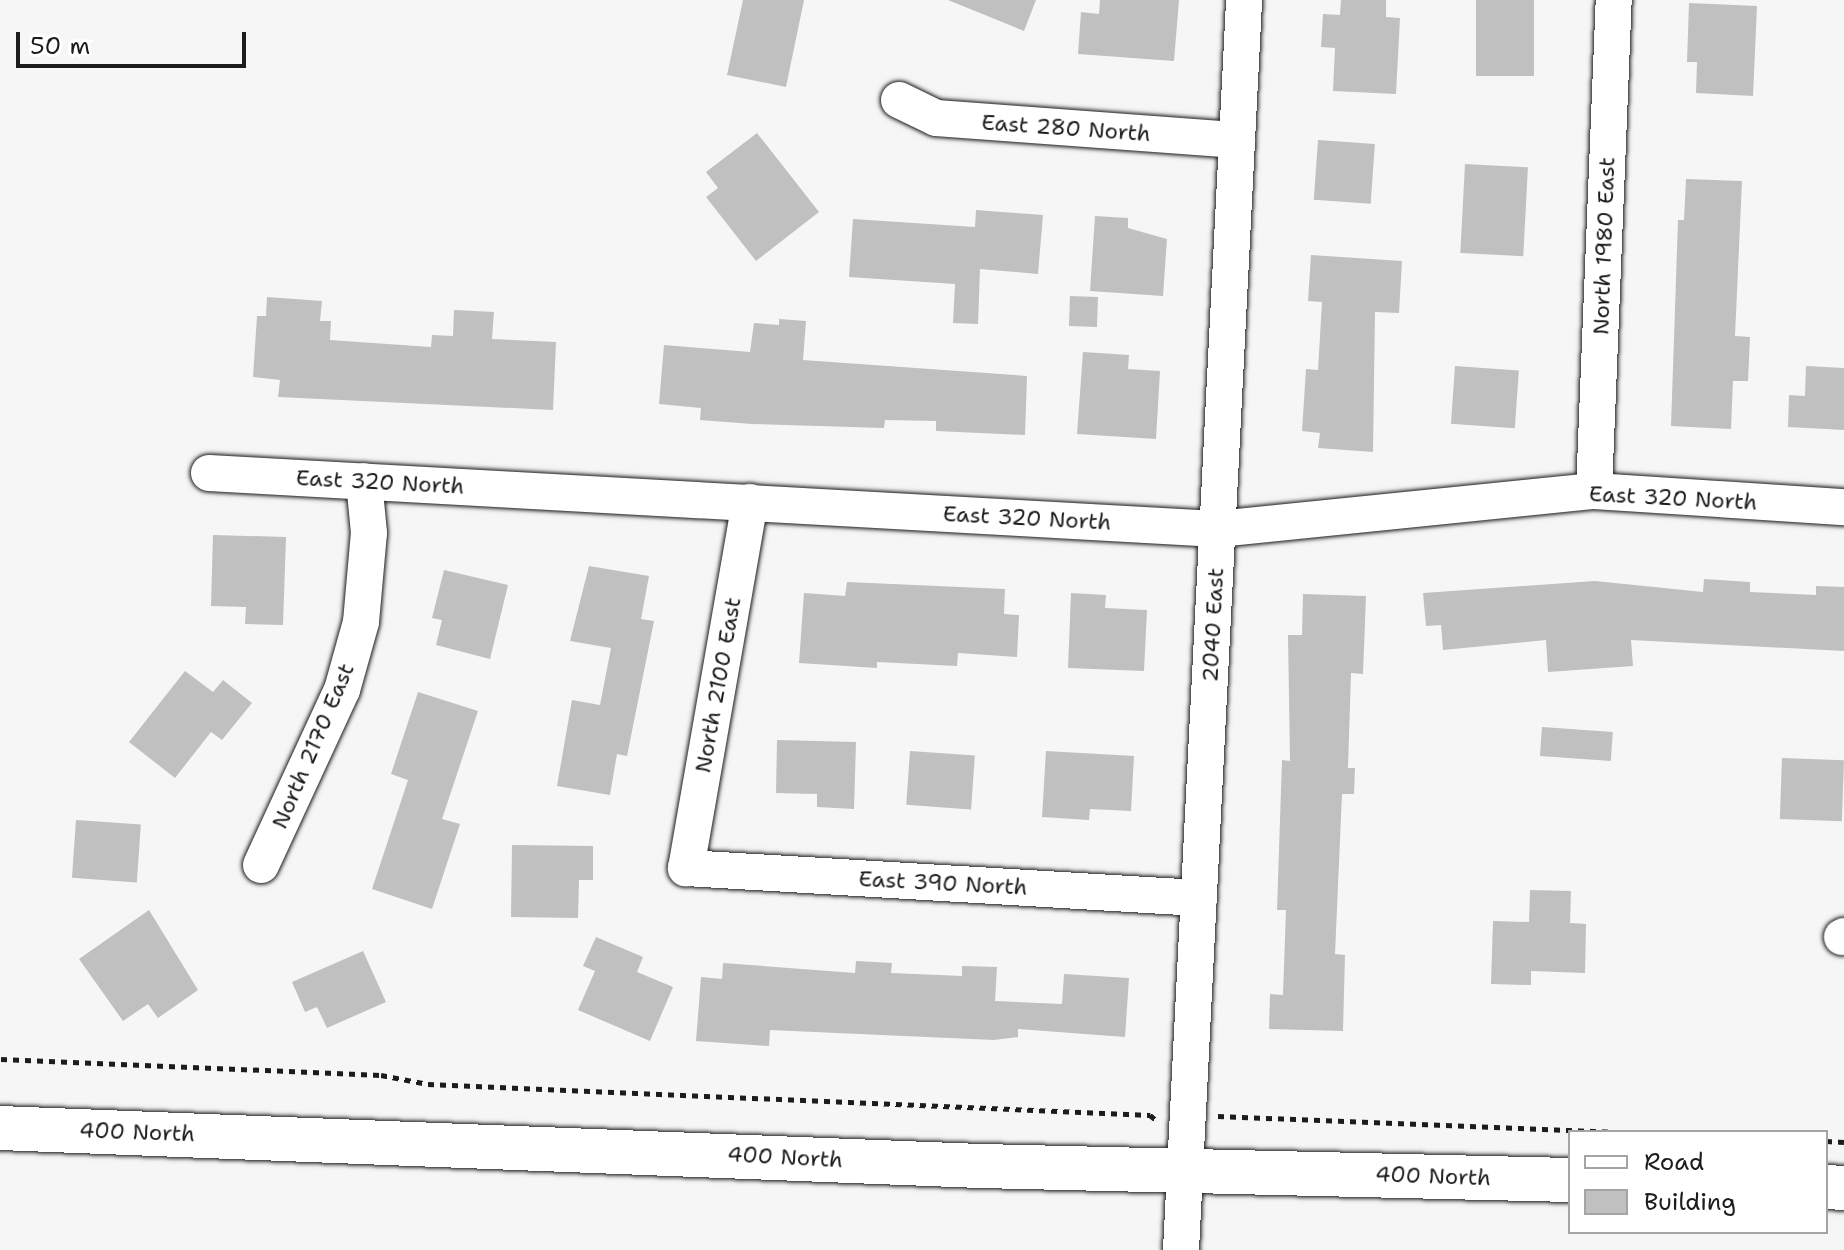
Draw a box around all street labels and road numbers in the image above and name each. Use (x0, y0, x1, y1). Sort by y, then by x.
street label: East 280 North (981, 109, 1151, 147)
street label: North 1980 East (1588, 157, 1620, 335)
street label: East 320 North (295, 464, 465, 500)
street label: East 320 North (1588, 480, 1758, 516)
street label: East 320 North (942, 500, 1112, 536)
street label: 2040 East (1197, 567, 1229, 683)
street label: North 2100 East (690, 595, 746, 775)
street label: North 2170 East (266, 659, 360, 833)
street label: East 390 North (858, 865, 1028, 901)
street label: 400 North (79, 1117, 195, 1147)
street label: 400 North (727, 1141, 843, 1173)
street label: 400 North (1375, 1161, 1491, 1191)

